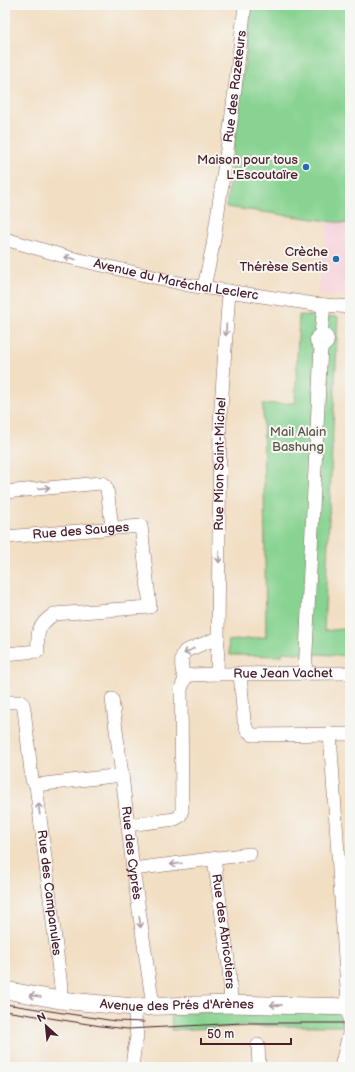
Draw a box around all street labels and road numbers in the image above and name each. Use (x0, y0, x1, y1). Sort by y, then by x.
street label: Rue des Razeteurs (220, 29, 250, 144)
street label: Avenue du Maréchal Leclerc (92, 255, 260, 304)
street label: Rue Mion Saint-Michel (211, 397, 230, 531)
street label: Rue des Sauges (32, 519, 130, 543)
street label: Rue Jean Vachet (233, 665, 333, 682)
street label: Rue des Cyprès (118, 805, 145, 901)
street label: Rue des Campanules (34, 829, 65, 957)
street label: Rue des Abricotiers (208, 873, 238, 990)
street label: Avenue des Prés d'Arènes (99, 996, 255, 1015)

